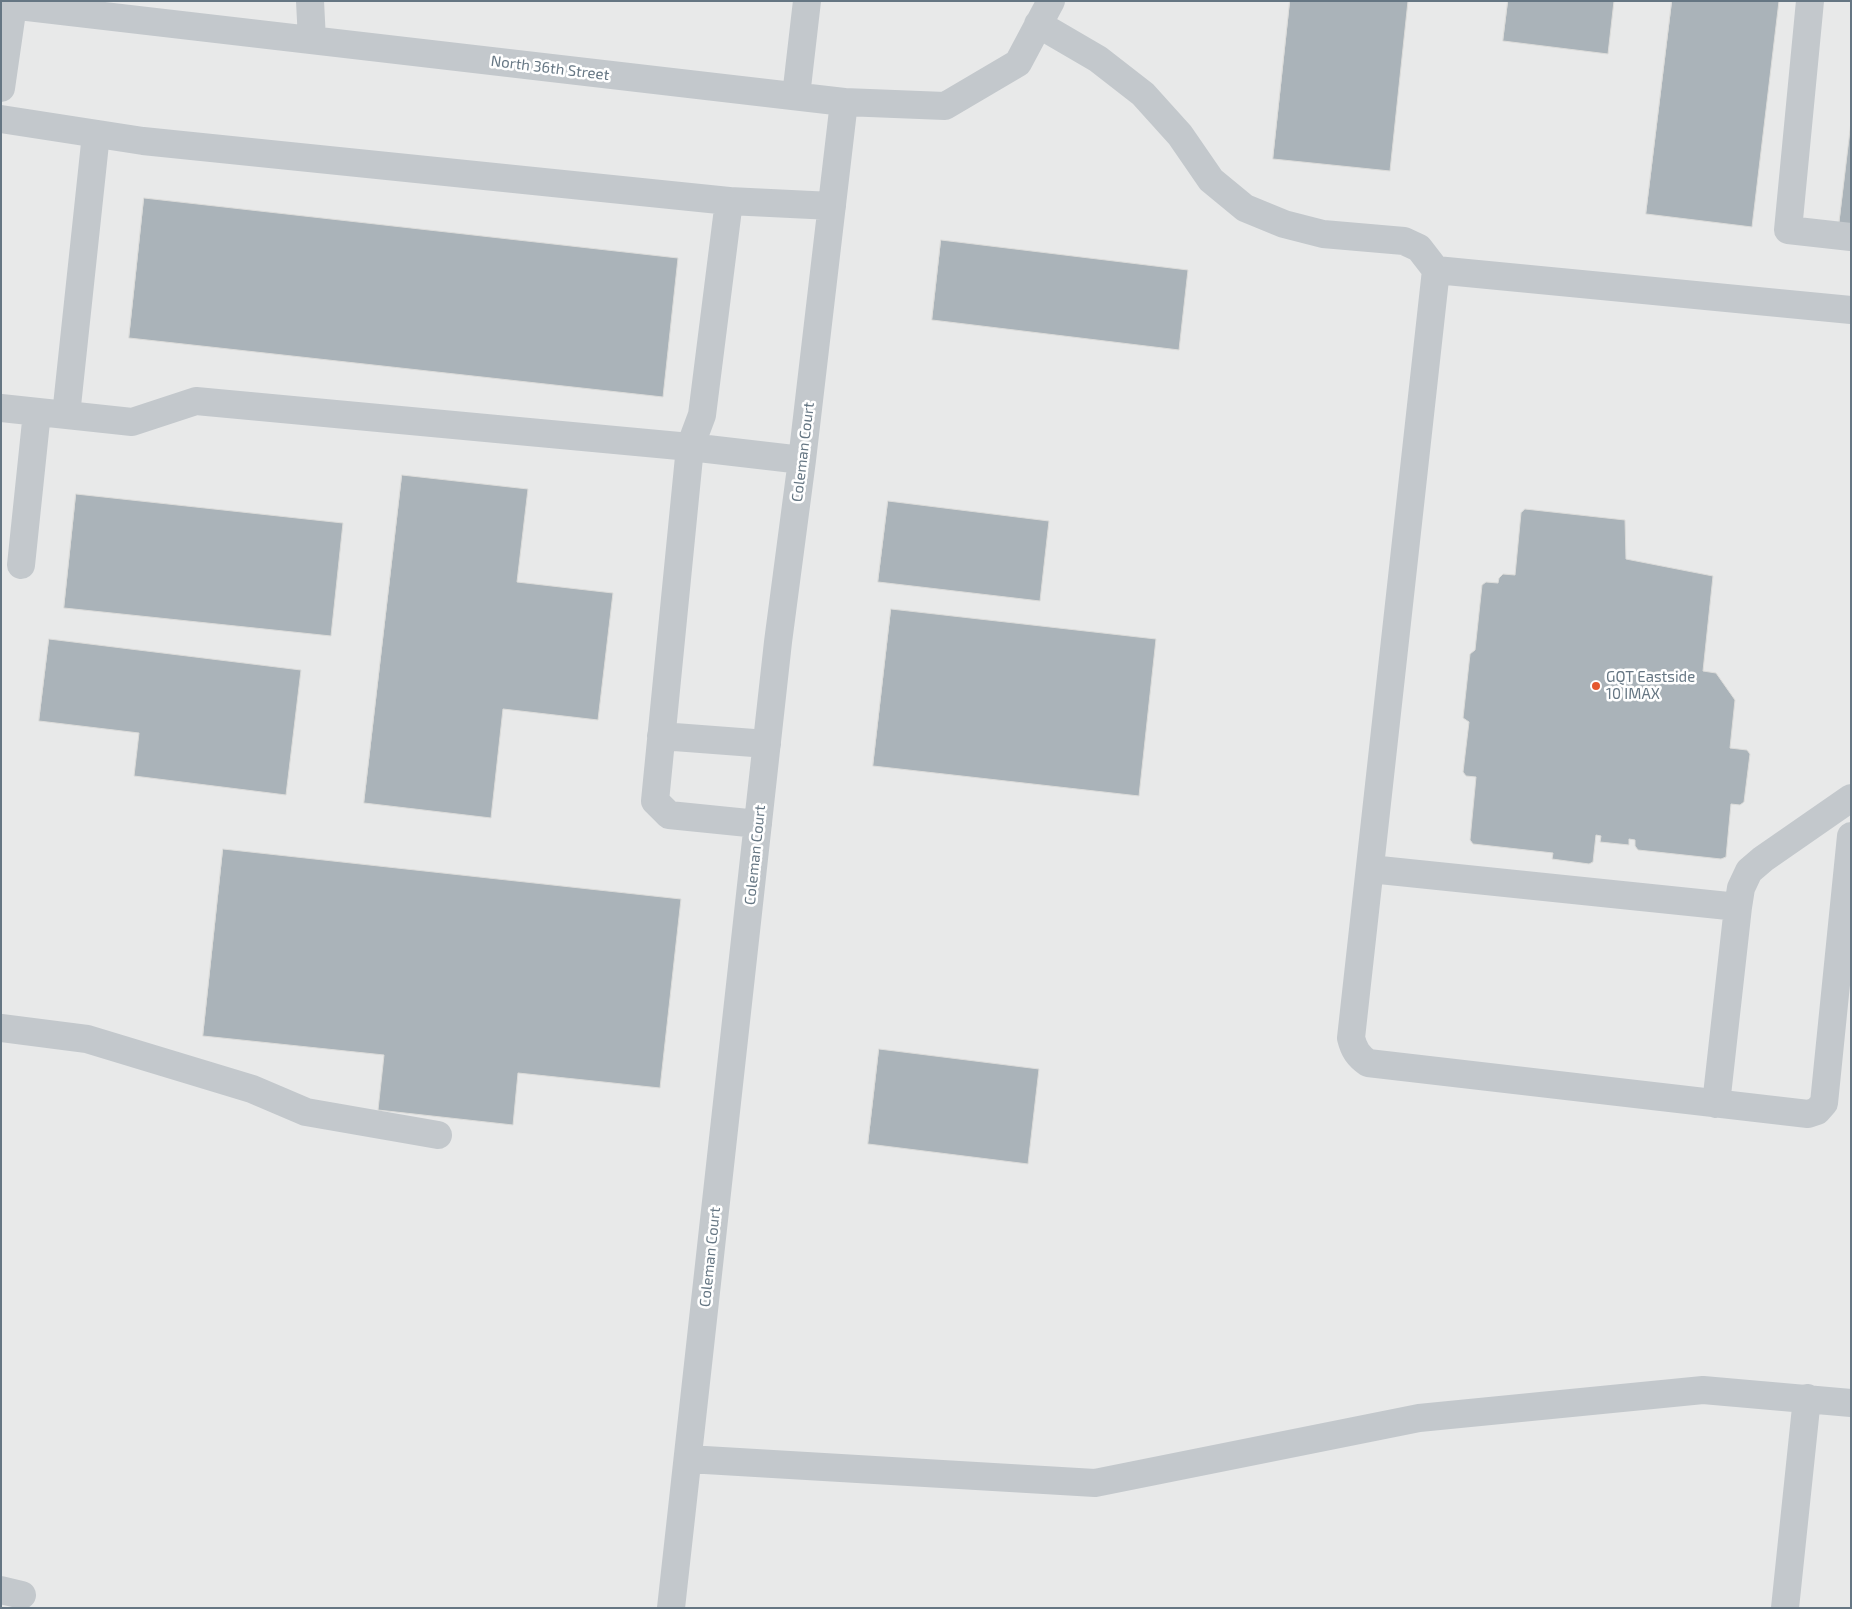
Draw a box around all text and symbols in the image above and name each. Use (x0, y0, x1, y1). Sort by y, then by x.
street label: North 36th Street (490, 52, 610, 84)
street label: Coleman Court (788, 401, 818, 503)
place label: GQT Eastside 10 IMAX (1606, 668, 1695, 703)
marker: GQT Eastside 10 IMAX (1590, 680, 1602, 692)
street label: Coleman Court (741, 804, 769, 906)
street label: Coleman Court (696, 1206, 724, 1308)

